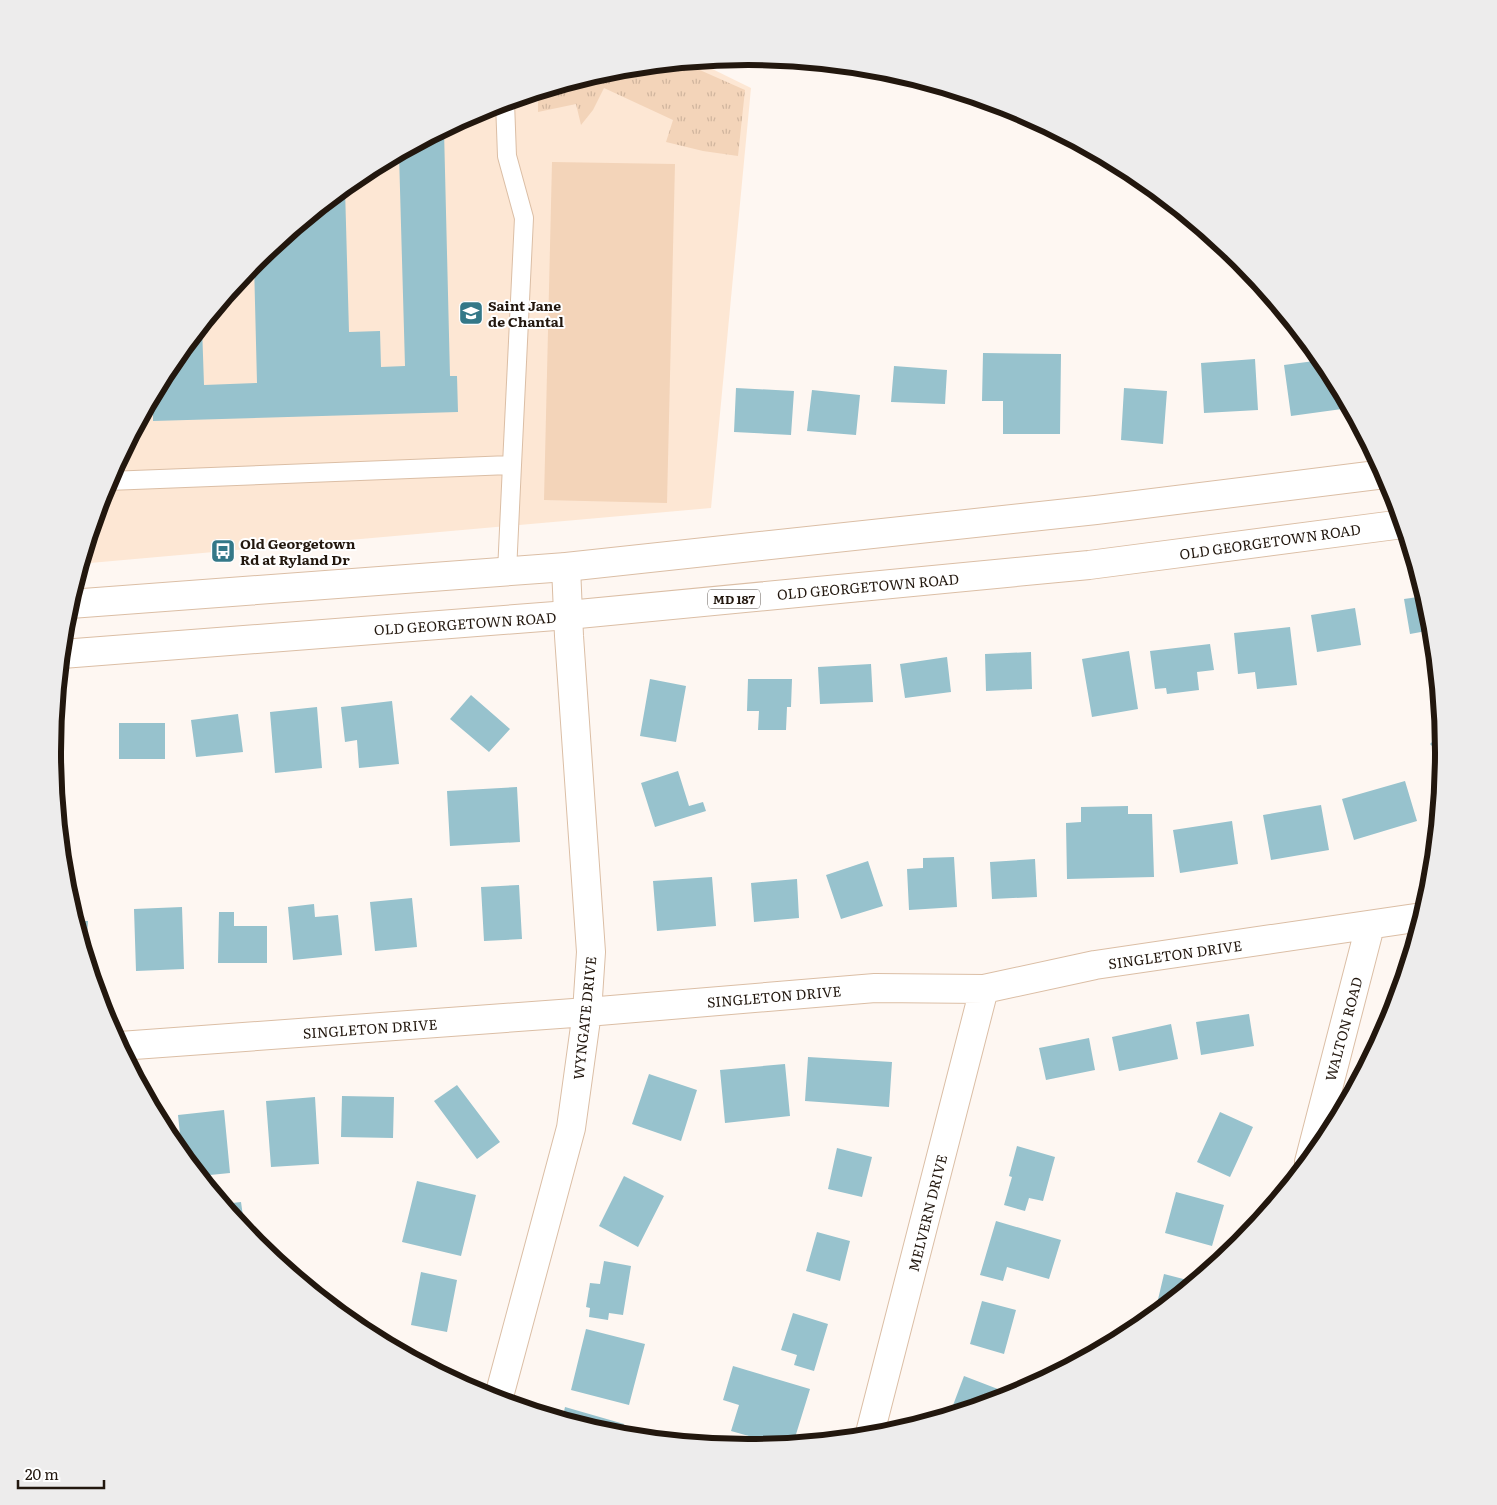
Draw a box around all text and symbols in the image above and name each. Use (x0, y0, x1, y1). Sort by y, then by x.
place label: Saint Jane de Chantal (488, 295, 564, 331)
school or university icon: Saint Jane de Chantal (458, 300, 484, 326)
street label: OLD GEORGETOWN ROAD (1178, 518, 1362, 564)
place label: Old Georgetown Rd at Ryland Dr (240, 533, 356, 569)
bus stop icon: Old Georgetown Rd at Ryland Dr (210, 538, 236, 564)
street label: OLD GEORGETOWN ROAD (776, 568, 960, 604)
road number: MD 187 (708, 590, 760, 608)
street label: OLD GEORGETOWN ROAD (373, 607, 557, 639)
street label: SINGLETON DRIVE (1107, 935, 1243, 973)
street label: WYNGATE DRIVE (568, 955, 600, 1081)
street label: WALTON ROAD (1319, 974, 1367, 1083)
street label: SINGLETON DRIVE (706, 980, 842, 1012)
street label: SINGLETON DRIVE (302, 1013, 438, 1043)
street label: MELVERN DRIVE (903, 1152, 951, 1274)
scale bar (18, 1458, 104, 1490)
text: 20 m (25, 1462, 59, 1485)

